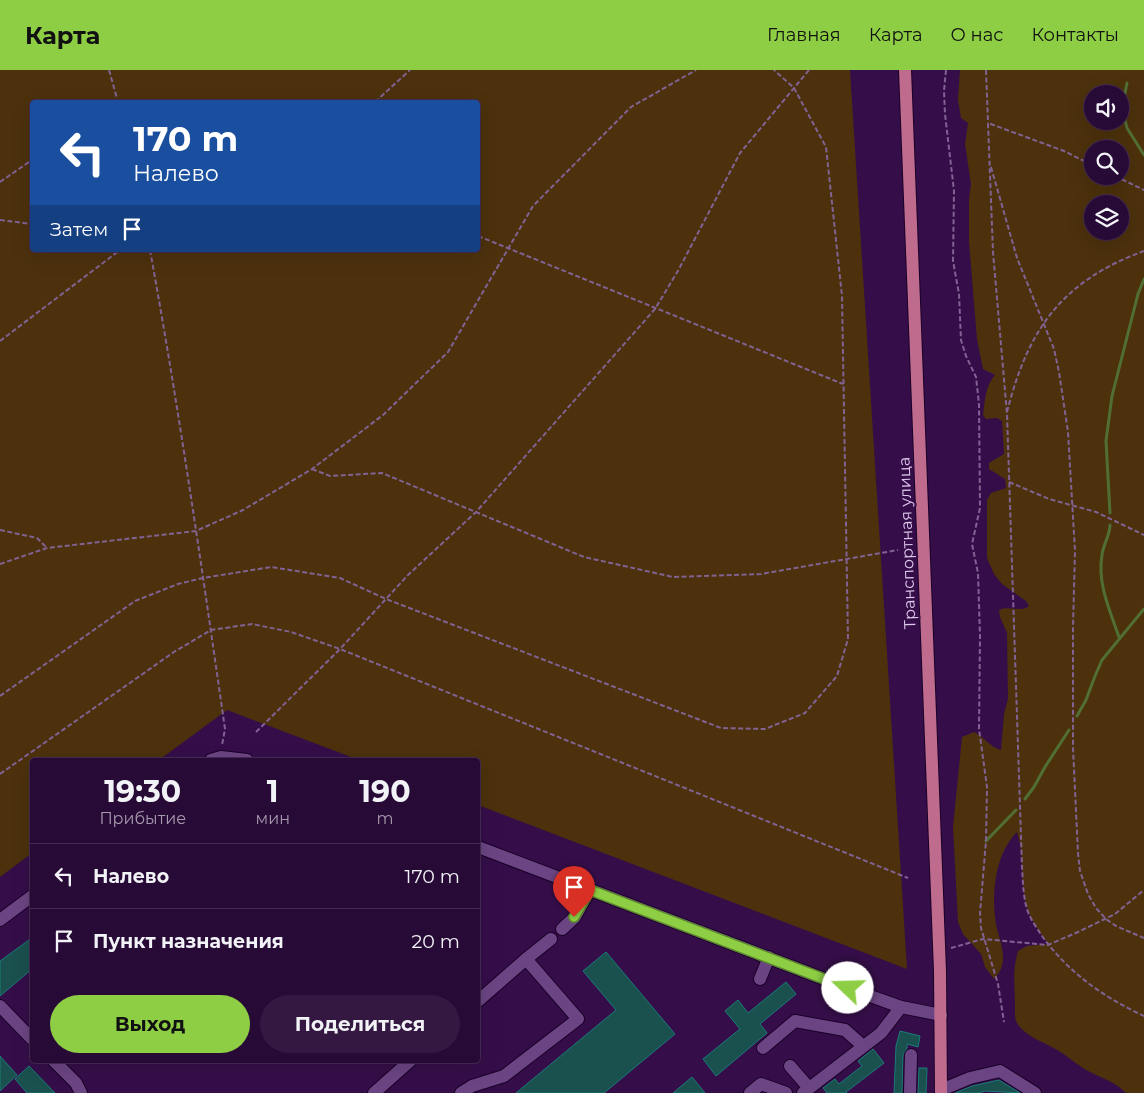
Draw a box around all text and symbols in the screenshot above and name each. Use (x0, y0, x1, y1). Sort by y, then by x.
text: Карта (25, 21, 100, 50)
text: Главная (767, 24, 841, 46)
text: Карта (869, 24, 923, 46)
text: О нас (951, 24, 1003, 46)
text: Контакты (1031, 24, 1119, 46)
map controls (1084, 85, 1129, 240)
button: sound (1084, 85, 1129, 130)
text: 170 m (133, 117, 238, 160)
icon: left (50, 120, 115, 185)
button: search (1084, 140, 1129, 185)
text: Налево (133, 160, 219, 187)
button: layers (1084, 195, 1129, 240)
icon: arrive (118, 215, 146, 243)
text: Затем (50, 218, 108, 241)
street label: Транспортная улица (894, 457, 920, 629)
text: 19:30 (104, 773, 181, 810)
text: 1 (267, 773, 279, 810)
text: 190 (359, 773, 411, 810)
text: Прибытие (99, 809, 186, 828)
text: мин (256, 809, 290, 828)
text: m (376, 809, 393, 828)
icon: left (50, 862, 78, 890)
text: Налево (93, 865, 169, 888)
text: 170 m (405, 865, 460, 888)
pin (553, 866, 595, 917)
icon: arrive (560, 873, 588, 901)
icon: arrive (50, 927, 78, 955)
text: Пункт назначения (93, 930, 284, 953)
text: 20 m (412, 930, 460, 953)
position arrow (821, 961, 873, 1013)
button: Выход (50, 995, 250, 1053)
button: Поделиться (260, 995, 460, 1053)

